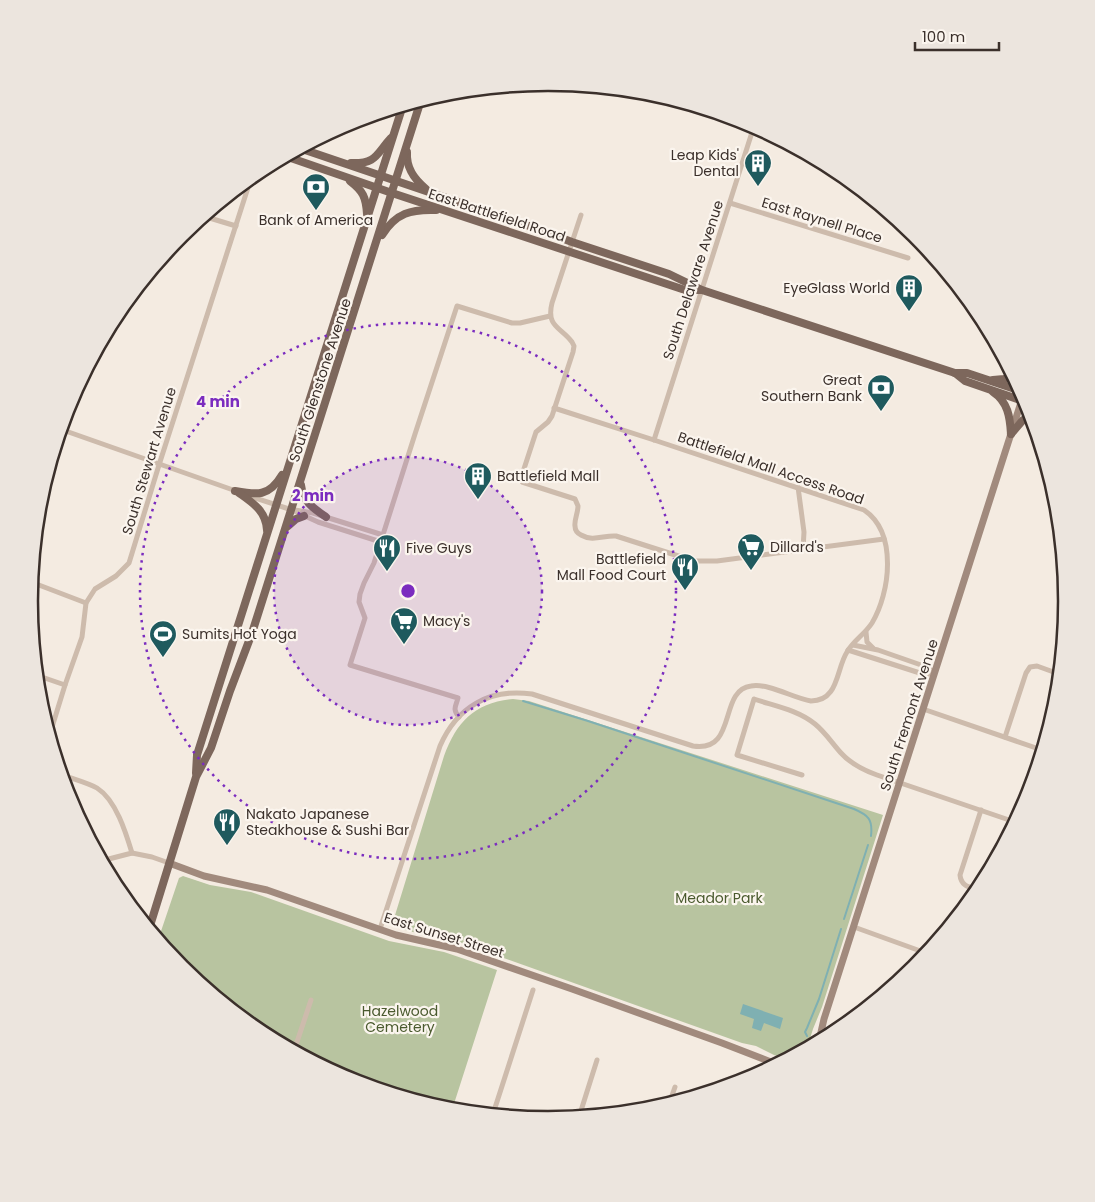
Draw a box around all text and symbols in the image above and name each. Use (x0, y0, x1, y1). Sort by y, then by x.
scale bar (915, 20, 999, 52)
text: 100 m (922, 26, 965, 47)
place label: Leap Kids' Dental (671, 145, 739, 181)
building icon: Leap Kids' Dental (743, 148, 773, 187)
bank icon: Bank of America (301, 172, 331, 211)
street label: East Battlefield Road (426, 183, 568, 247)
street label: East Raynell Place (759, 192, 885, 248)
street label: South Delaware Avenue (658, 197, 728, 362)
place label: Bank of America (259, 210, 373, 230)
building icon: EyeGlass World (894, 273, 924, 312)
place label: EyeGlass World (783, 278, 890, 298)
street label: South Glenstone Avenue (284, 295, 356, 465)
place label: Great Southern Bank (761, 370, 863, 406)
bank icon: Great Southern Bank (866, 373, 896, 412)
street label: South Stewart Avenue (117, 384, 181, 537)
text: 4 min (196, 391, 240, 412)
street label: Battlefield Mall Access Road (675, 427, 867, 509)
building icon: Battlefield Mall (463, 461, 493, 500)
place label: Battlefield Mall (497, 466, 599, 486)
text: 2 min (292, 485, 334, 506)
supermarket icon: Dillard's (736, 532, 766, 571)
restaurant icon: Five Guys (372, 533, 402, 572)
place label: Dillard's (770, 537, 824, 557)
place label: Five Guys (406, 538, 472, 558)
place label: Battlefield Mall Food Court (557, 549, 666, 585)
restaurant icon: Battlefield Mall Food Court (670, 552, 700, 591)
centre of rings (399, 582, 417, 600)
supermarket icon: Macy's (389, 606, 419, 645)
place label: Macy's (423, 611, 470, 631)
sports icon: Sumits Hot Yoga (148, 619, 178, 658)
place label: Sumits Hot Yoga (182, 624, 297, 644)
street label: South Fremont Avenue (875, 636, 943, 794)
place label: Nakato Japanese Steakhouse & Sushi Bar (246, 804, 409, 840)
restaurant icon: Nakato Japanese Steakhouse & Sushi Bar (212, 807, 242, 846)
park label: Meador Park (675, 888, 764, 908)
street label: East Sunset Street (381, 907, 507, 963)
park label: Hazelwood Cemetery (362, 1001, 438, 1037)

